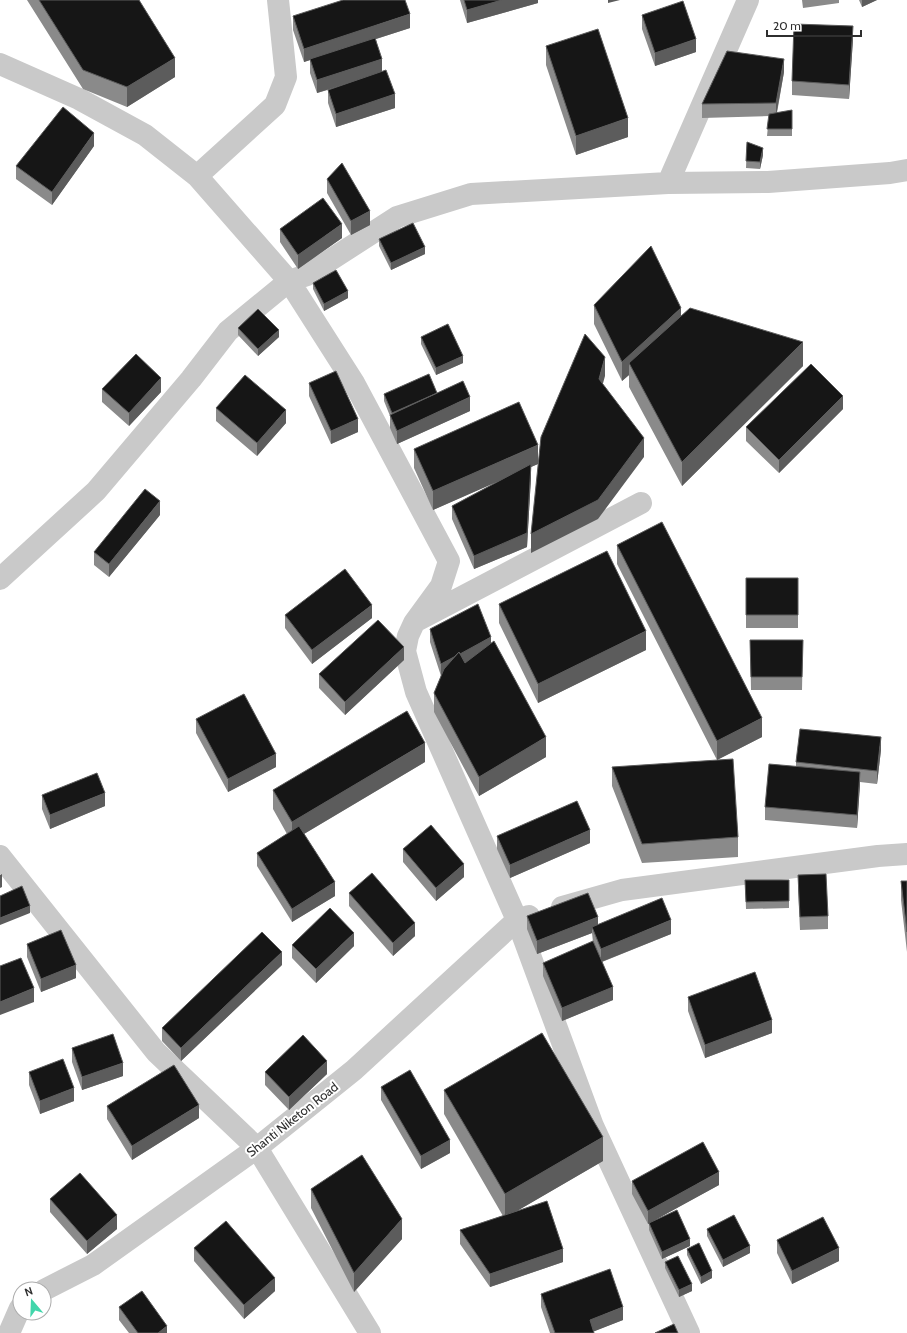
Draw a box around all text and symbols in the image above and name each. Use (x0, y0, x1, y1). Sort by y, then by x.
scale bar (767, 12, 861, 38)
text: 20 m (773, 18, 801, 33)
street label: Shanti Niketon Road (243, 1078, 341, 1160)
north arrow (12, 1281, 52, 1321)
text: N (23, 1284, 35, 1299)

